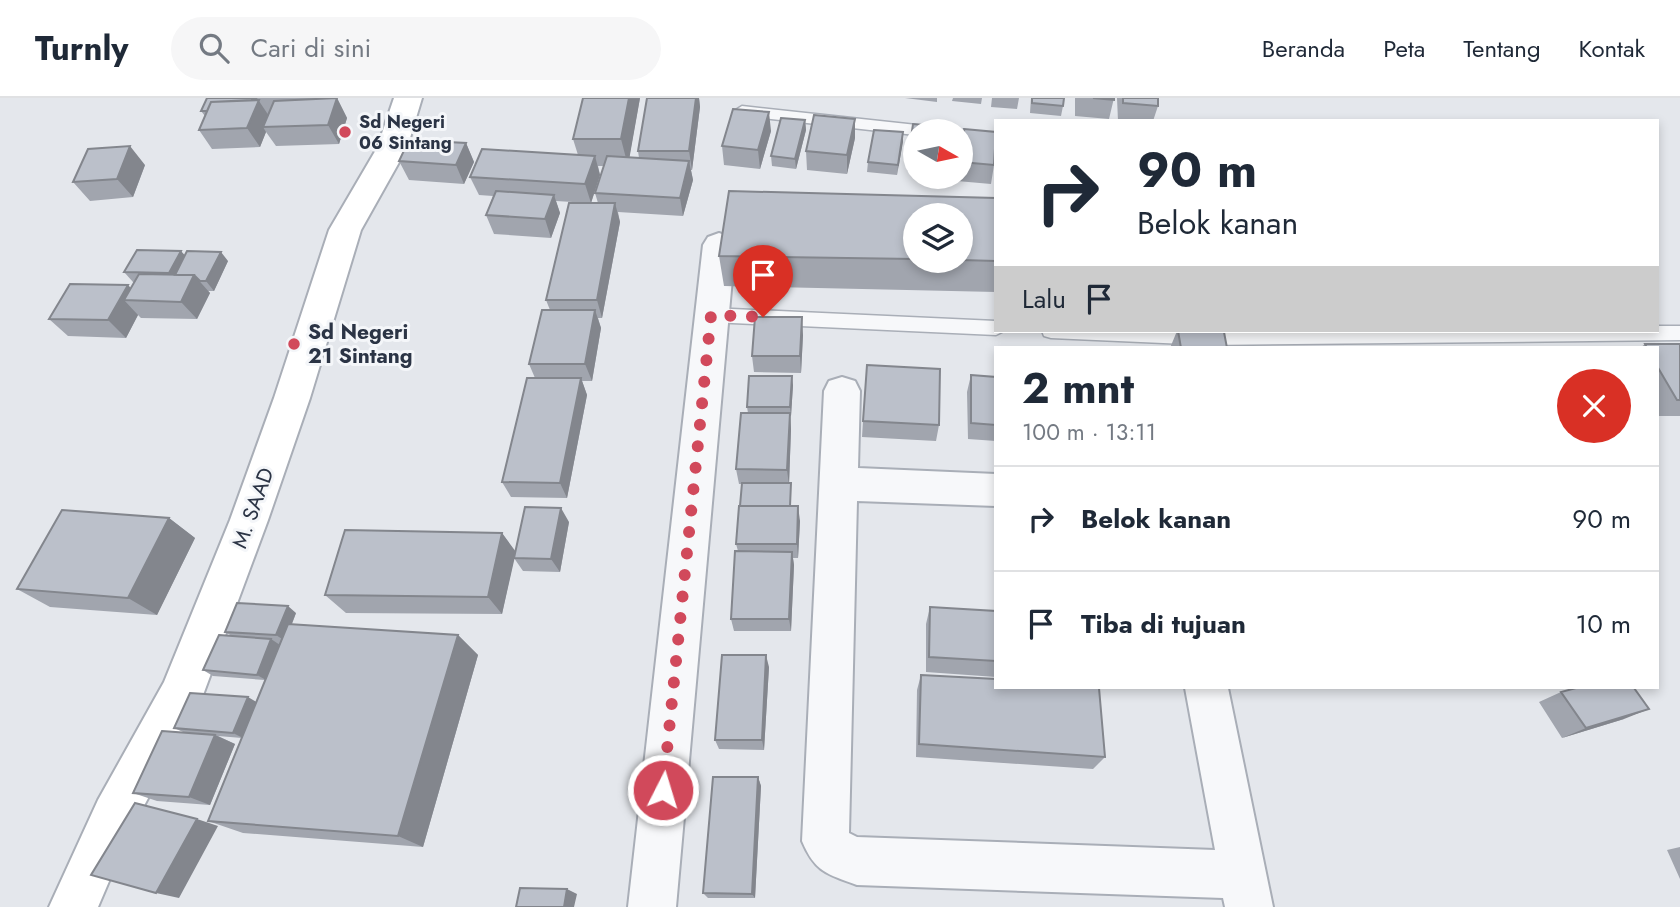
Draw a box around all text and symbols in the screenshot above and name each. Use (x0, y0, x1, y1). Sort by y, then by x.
search box (171, 17, 661, 80)
text: Turnly (35, 25, 129, 72)
icon: search (195, 29, 233, 67)
text: Cari di sini (251, 29, 371, 67)
text: Beranda (1262, 31, 1345, 66)
text: Peta (1383, 31, 1425, 66)
text: Tentang (1463, 31, 1541, 66)
text: Kontak (1579, 31, 1645, 66)
place label: Sd Negeri 06 Sintang (359, 109, 452, 156)
north arrow (903, 119, 973, 189)
map controls (903, 119, 973, 273)
marker: Sd Negeri 06 Sintang (337, 124, 353, 140)
text: 90 m (1137, 135, 1257, 205)
icon: right (1022, 147, 1113, 238)
text: Belok kanan (1137, 200, 1298, 246)
button: layers (903, 203, 973, 273)
pin (733, 245, 793, 317)
icon: arrive (744, 256, 782, 294)
text: Lalu (1022, 280, 1066, 318)
icon: arrive (1080, 280, 1118, 318)
place label: Sd Negeri 21 Sintang (308, 317, 413, 371)
marker: Sd Negeri 21 Sintang (286, 336, 302, 352)
text: 2 mnt (1022, 358, 1134, 419)
button: close (1557, 369, 1631, 443)
text: 100 m · 13:11 (1022, 415, 1156, 449)
street label: M. SAAD (225, 464, 281, 552)
icon: right (1022, 500, 1060, 538)
text: Belok kanan (1081, 500, 1231, 538)
text: 90 m (1572, 500, 1631, 538)
icon: arrive (1022, 605, 1060, 643)
text: Tiba di tujuan (1081, 605, 1246, 643)
text: 10 m (1576, 605, 1631, 643)
position arrow (626, 753, 700, 827)

